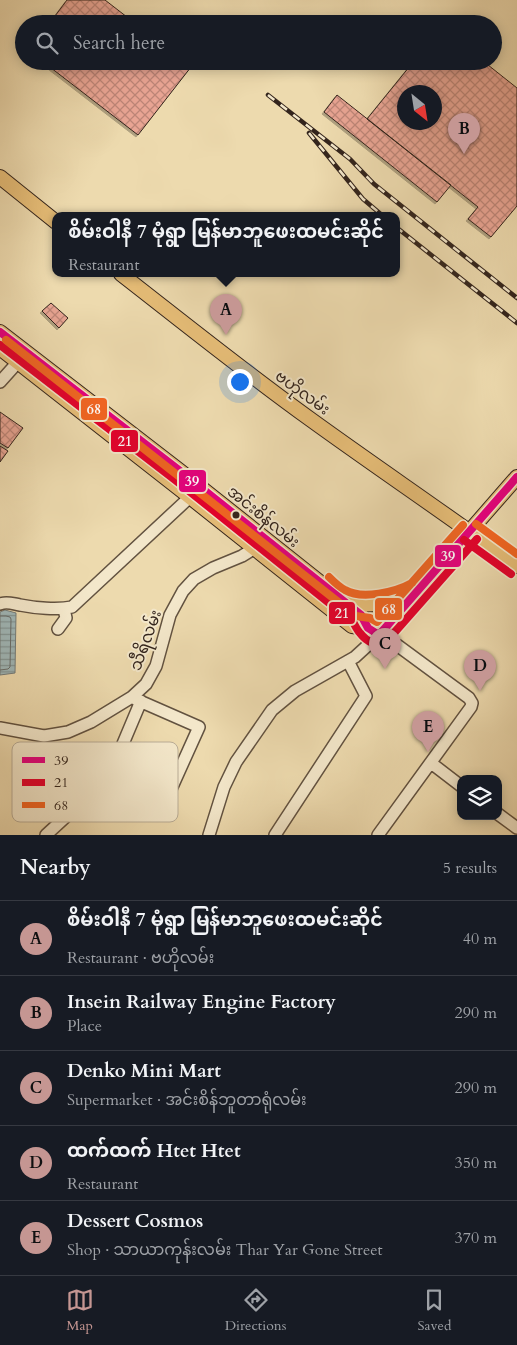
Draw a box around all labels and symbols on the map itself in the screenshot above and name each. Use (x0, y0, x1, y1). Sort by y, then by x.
north arrow (397, 85, 442, 130)
pin: B (448, 113, 480, 154)
pin: A (210, 294, 242, 335)
street label: ဗဟိုလမ်း (269, 365, 335, 423)
your location (227, 369, 253, 395)
line badge: 68 (80, 397, 108, 421)
text: 68 (87, 400, 101, 419)
line badge: 21 (110, 429, 139, 453)
text: 21 (118, 432, 132, 451)
line badge: 39 (178, 469, 207, 493)
text: 39 (185, 472, 199, 491)
street label: အင်းစိန်လမ်း (221, 480, 305, 554)
unlabelled marker (231, 510, 241, 520)
line badge: 39 (434, 544, 462, 568)
text: 39 (441, 547, 455, 566)
line badge: 68 (374, 597, 403, 621)
text: 68 (382, 600, 396, 619)
line badge: 21 (328, 601, 356, 625)
text: 21 (335, 604, 349, 623)
street label: သီရိလမ်း (124, 606, 169, 675)
pin: C (369, 628, 401, 669)
pin: D (464, 650, 496, 691)
pin: E (412, 711, 444, 752)
legend (12, 742, 178, 822)
text: 39 (54, 751, 68, 770)
text: 21 (54, 773, 68, 792)
text: 68 (54, 796, 68, 815)

